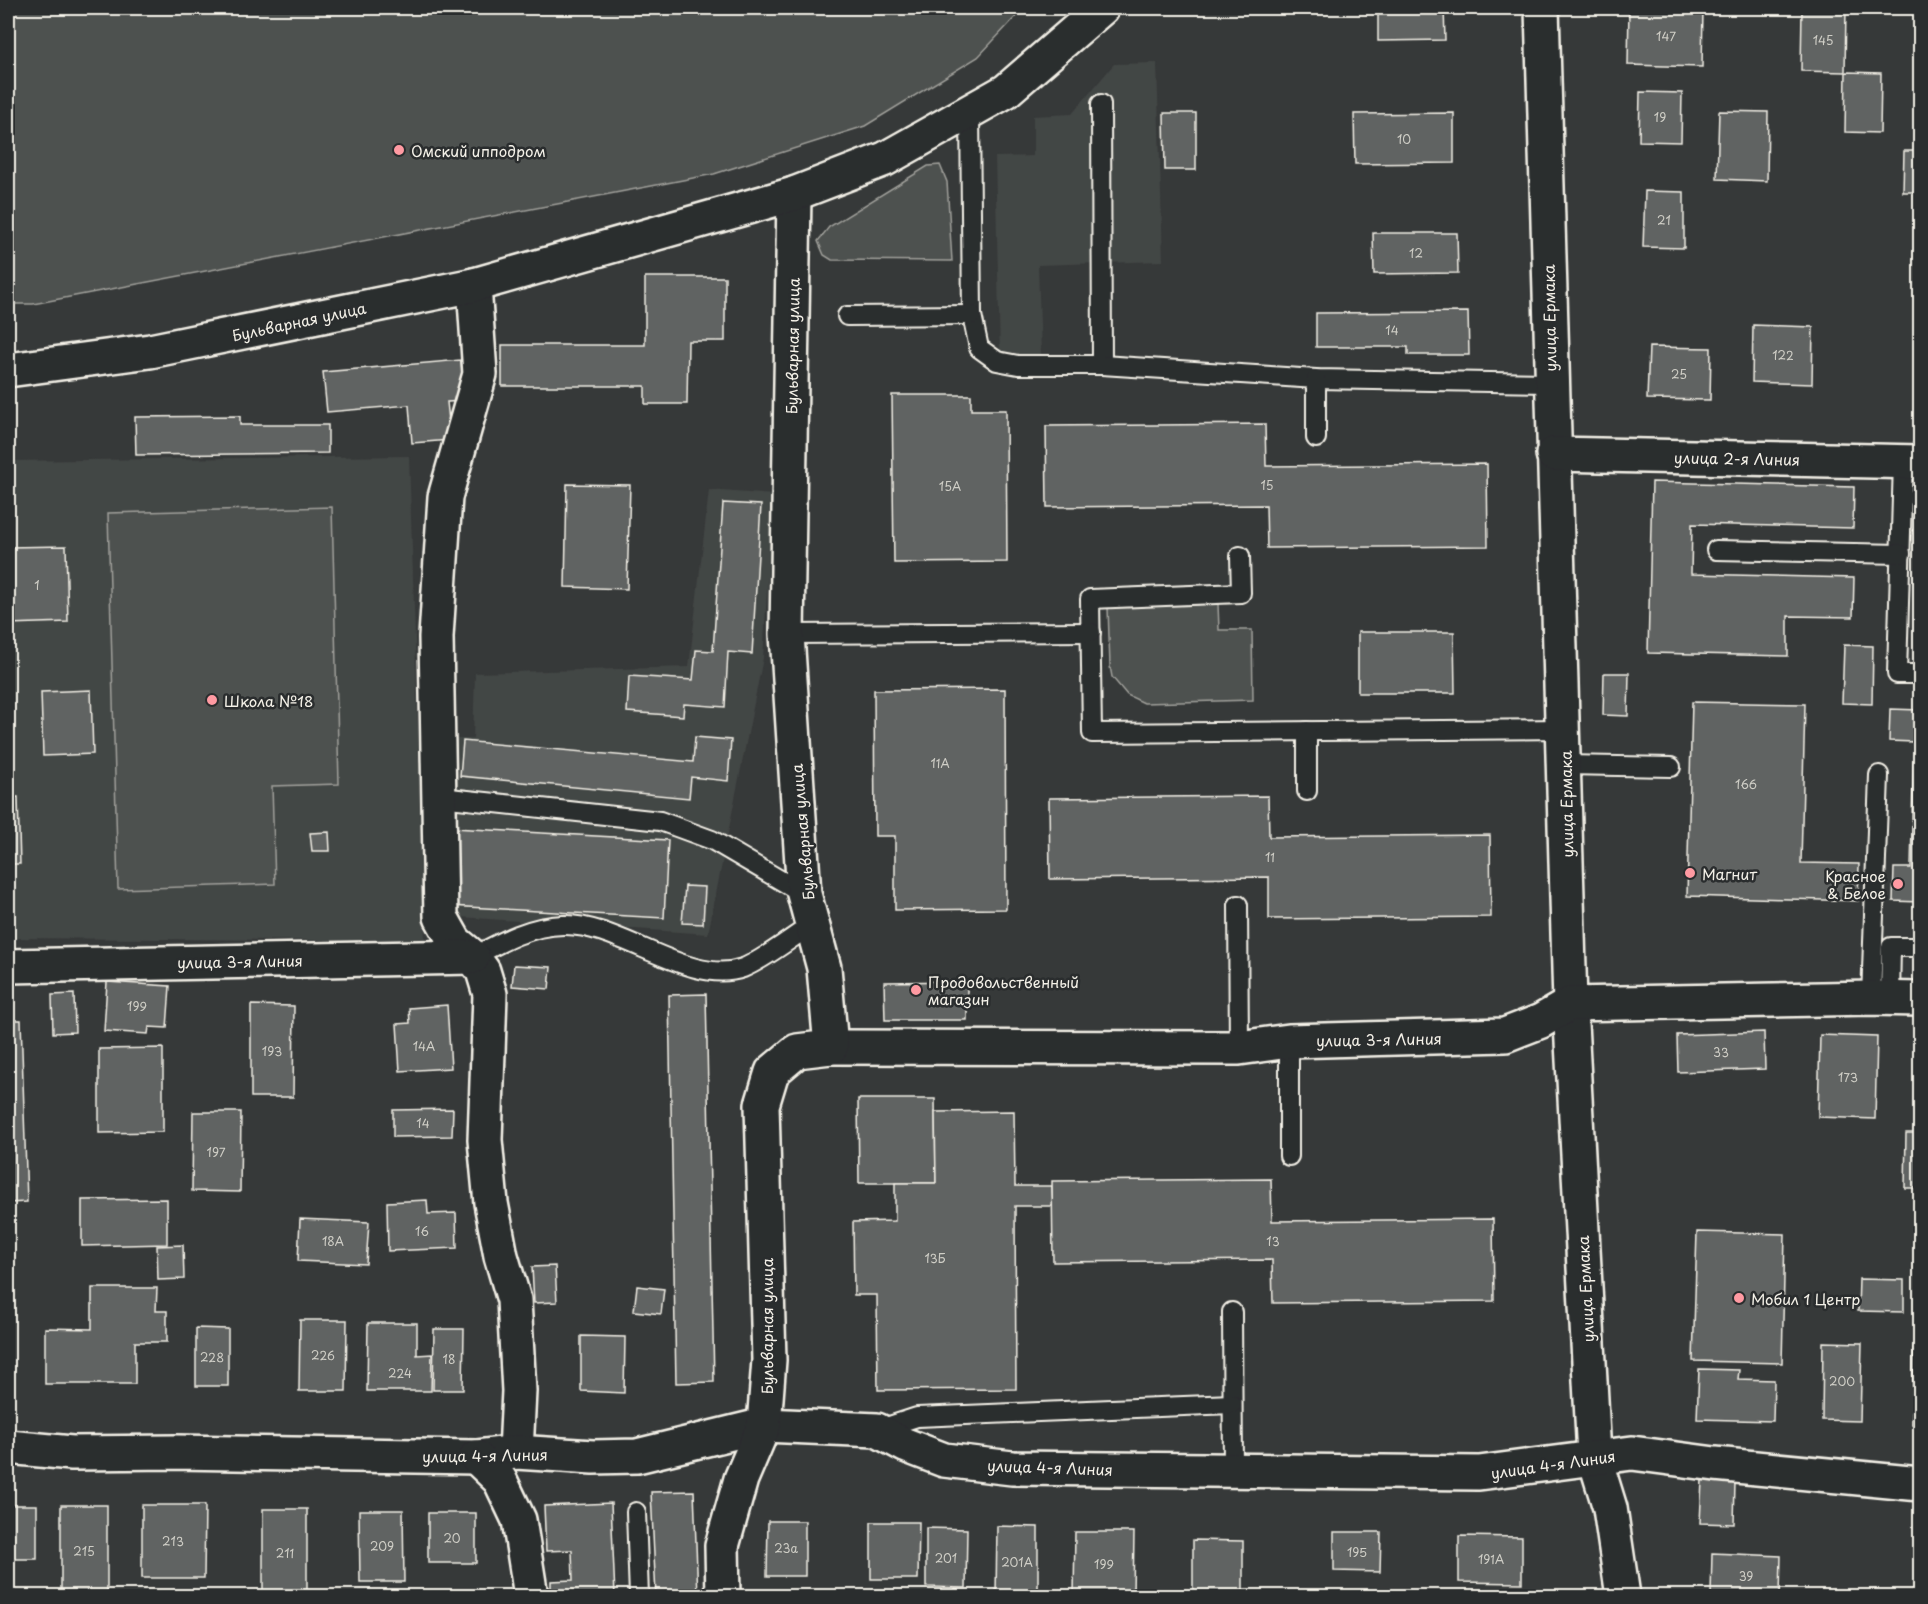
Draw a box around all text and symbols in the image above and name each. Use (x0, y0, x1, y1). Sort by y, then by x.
house number: 147 (1656, 27, 1676, 45)
house number: 145 (1813, 31, 1833, 49)
house number: 19 (1654, 108, 1666, 126)
house number: 10 (1397, 130, 1411, 148)
place label: Омский ипподром (411, 139, 546, 162)
marker: Омский ипподром (392, 143, 406, 157)
house number: 21 (1657, 211, 1671, 229)
house number: 12 (1409, 244, 1423, 262)
street label: улица Ермака (1537, 264, 1561, 372)
street label: Бульварная улица (779, 277, 805, 414)
street label: Бульварная улица (230, 295, 369, 346)
house number: 14 (1385, 321, 1399, 339)
house number: 122 (1772, 346, 1794, 364)
house number: 25 (1671, 365, 1687, 383)
street label: улица 2-я Линия (1674, 445, 1800, 471)
house number: 15 (1260, 476, 1274, 494)
house number: 15А (939, 477, 961, 495)
house number: 1 (34, 576, 40, 594)
place label: Школа №18 (224, 689, 313, 712)
marker: Школа №18 (205, 693, 219, 707)
street label: улица Ермака (1554, 750, 1578, 858)
house number: 11А (930, 754, 950, 772)
street label: Бульварная улица (785, 762, 819, 901)
house number: 166 (1735, 775, 1757, 793)
house number: 11 (1265, 848, 1275, 866)
place label: Магнит (1702, 862, 1757, 885)
place label: Красное & Белое (1825, 864, 1886, 904)
marker: Магнит (1683, 866, 1697, 880)
marker: Красное & Белое (1891, 877, 1905, 891)
street label: улица 3-я Линия (177, 948, 303, 974)
place label: Продовольственный магазин (928, 970, 1079, 1010)
marker: Продовольственный магазин (909, 983, 923, 997)
house number: 199 (127, 997, 147, 1015)
street label: улица 3-я Линия (1316, 1026, 1442, 1052)
house number: 14А (413, 1037, 435, 1055)
house number: 193 (262, 1042, 282, 1060)
house number: 33 (1713, 1043, 1729, 1061)
house number: 173 (1838, 1068, 1858, 1086)
house number: 14 (416, 1114, 430, 1132)
house number: 197 (207, 1143, 226, 1161)
house number: 16 (415, 1222, 429, 1240)
house number: 18А (322, 1232, 344, 1250)
house number: 13 (1266, 1232, 1280, 1250)
street label: улица Ермака (1571, 1234, 1599, 1343)
house number: 13Б (924, 1249, 946, 1267)
street label: Бульварная улица (755, 1257, 778, 1394)
place label: Мобил 1 Центр (1751, 1287, 1860, 1310)
marker: Мобил 1 Центр (1732, 1291, 1746, 1305)
house number: 226 (311, 1346, 335, 1364)
house number: 228 (200, 1348, 224, 1366)
house number: 18 (443, 1350, 455, 1368)
house number: 224 (388, 1364, 412, 1382)
house number: 200 (1829, 1372, 1855, 1390)
street label: улица 4-я Линия (422, 1442, 548, 1468)
street label: улица 4-я Линия (1489, 1444, 1617, 1484)
street label: улица 4-я Линия (987, 1453, 1113, 1481)
house number: 20 (443, 1529, 461, 1547)
house number: 213 (162, 1532, 184, 1550)
house number: 209 (370, 1537, 394, 1555)
house number: 23a (774, 1539, 798, 1557)
house number: 215 (73, 1542, 95, 1560)
house number: 195 (1347, 1543, 1367, 1561)
house number: 211 (276, 1544, 294, 1562)
house number: 201 (935, 1549, 957, 1567)
house number: 191А (1478, 1550, 1504, 1568)
house number: 201А (1001, 1553, 1033, 1571)
house number: 199 (1094, 1555, 1114, 1573)
house number: 39 (1739, 1567, 1753, 1585)

